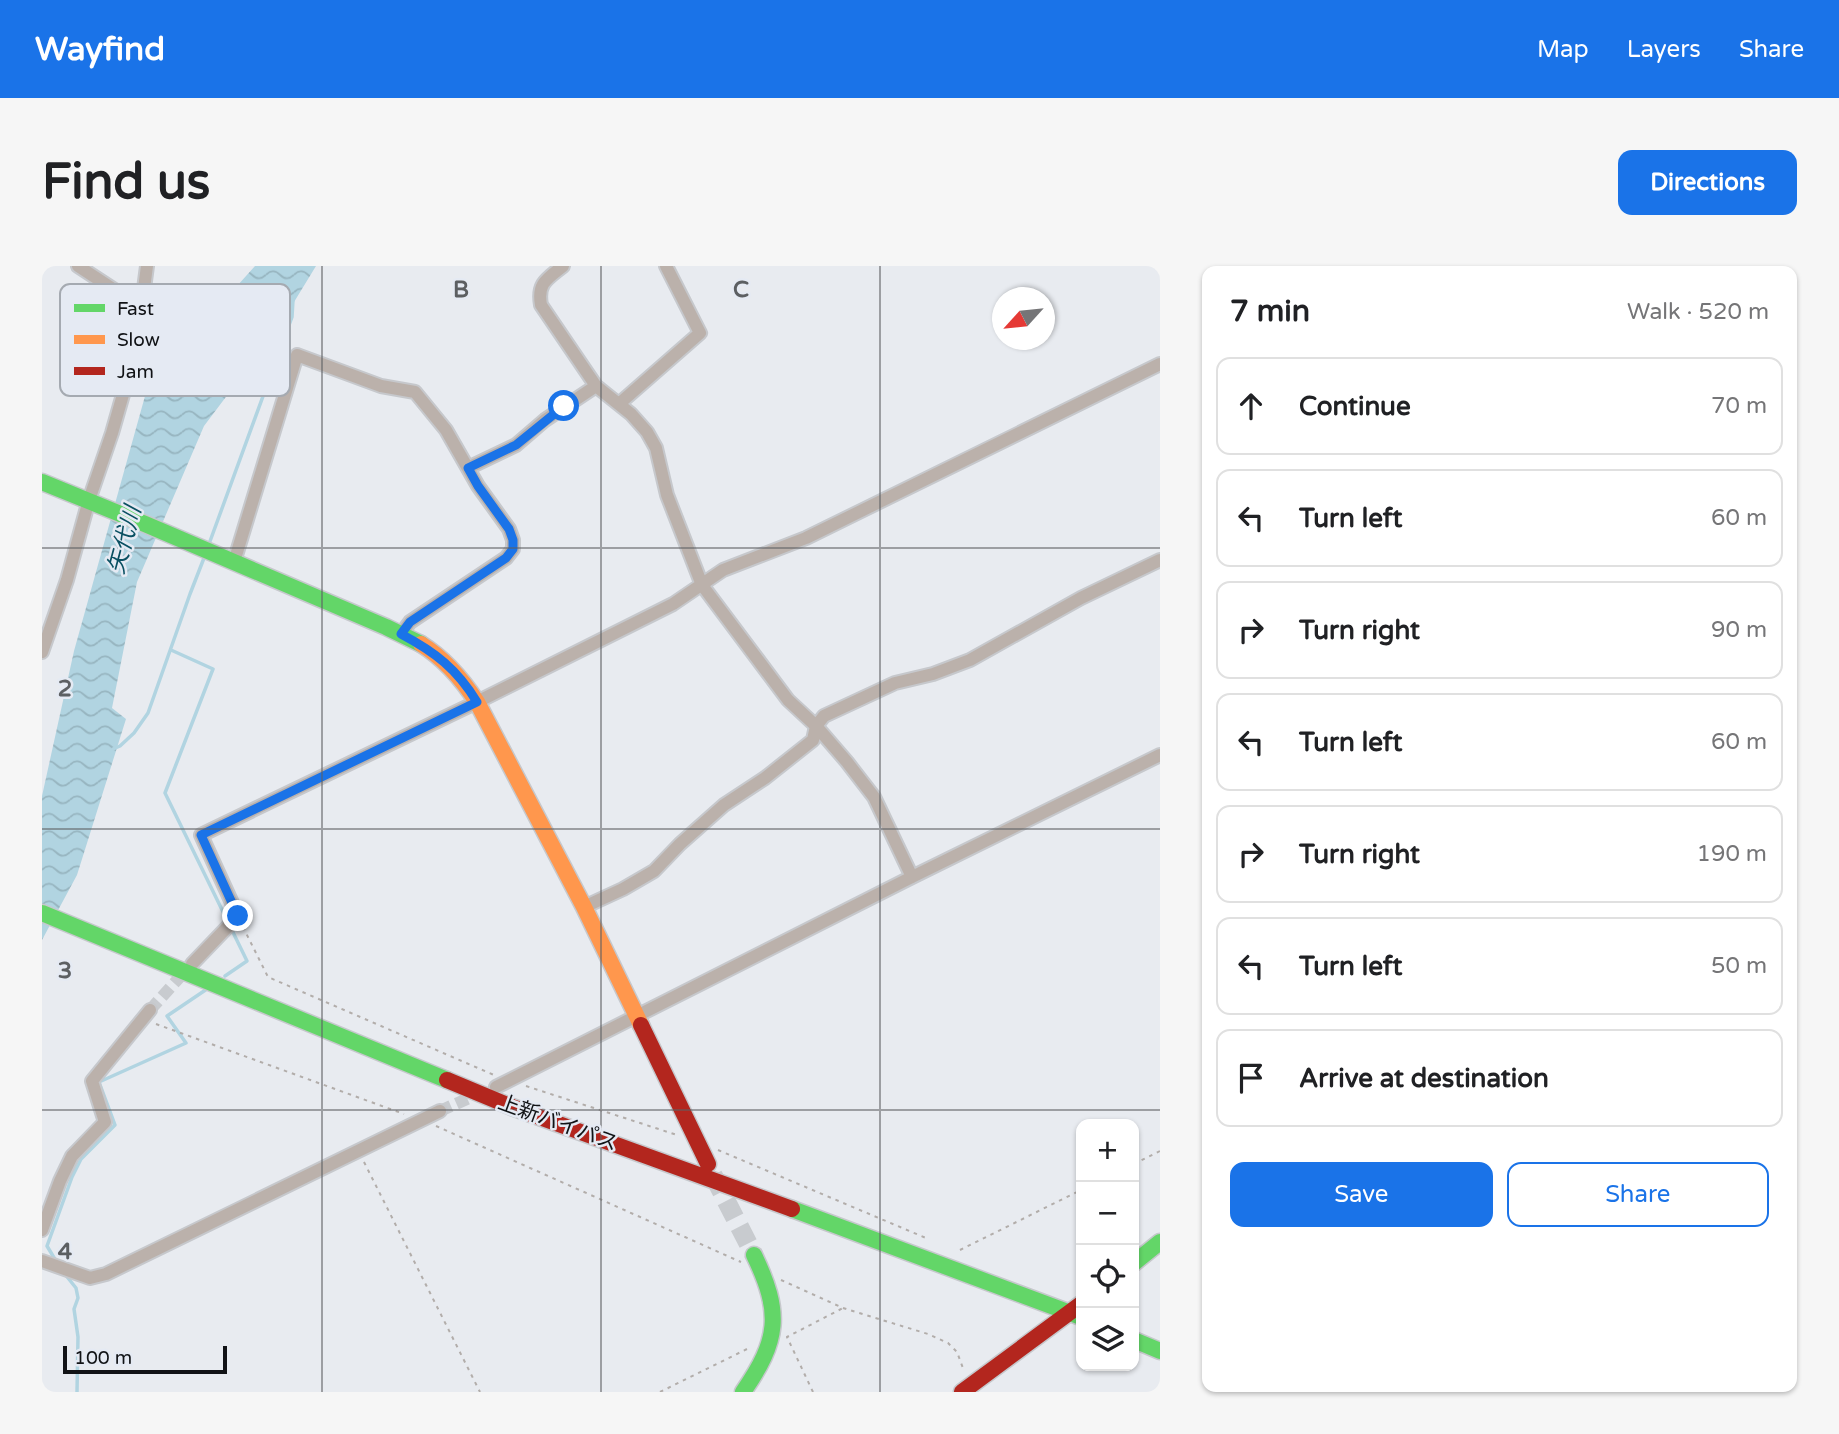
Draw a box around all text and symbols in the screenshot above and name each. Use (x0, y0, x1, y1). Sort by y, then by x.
text: Wayfind (35, 30, 165, 69)
text: Map (1537, 35, 1589, 64)
text: Layers (1627, 35, 1701, 64)
text: Share (1739, 35, 1804, 64)
button: Directions (1618, 150, 1797, 215)
text: Find us (42, 153, 210, 212)
text: B (453, 276, 469, 304)
text: C (733, 276, 749, 304)
legend (60, 284, 290, 396)
north arrow (992, 287, 1055, 350)
text: 7 min (1230, 293, 1310, 330)
text: Fast (117, 298, 154, 320)
text: Walk · 520 m (1627, 298, 1769, 326)
text: Slow (117, 329, 160, 351)
text: Jam (117, 361, 154, 383)
icon: ahead (1232, 387, 1270, 425)
route start (548, 390, 579, 421)
text: Continue (1299, 391, 1411, 422)
text: 70 m (1711, 392, 1767, 420)
icon: left (1232, 499, 1270, 537)
water label: 矢代川 (103, 500, 148, 577)
text: Turn left (1299, 503, 1402, 534)
text: 60 m (1711, 504, 1767, 532)
icon: right (1232, 611, 1270, 649)
text: Turn right (1299, 615, 1420, 646)
text: 90 m (1711, 616, 1767, 644)
text: 2 (58, 675, 72, 703)
icon: left (1232, 723, 1270, 761)
text: Turn left (1299, 727, 1402, 758)
text: 60 m (1711, 728, 1767, 756)
icon: right (1232, 835, 1270, 873)
text: Turn right (1299, 839, 1420, 870)
text: 190 m (1697, 840, 1767, 868)
route end (222, 900, 253, 931)
icon: left (1232, 947, 1270, 985)
text: Turn left (1299, 951, 1402, 982)
text: 50 m (1711, 952, 1767, 980)
text: 3 (58, 957, 72, 985)
icon: arrive (1232, 1059, 1270, 1097)
text: Arrive at destination (1299, 1063, 1549, 1094)
street label: 上新バイパス (495, 1090, 621, 1156)
map controls (1076, 1119, 1139, 1371)
button: + (1076, 1119, 1139, 1182)
button: Save (1230, 1162, 1493, 1227)
button: Share (1507, 1162, 1769, 1227)
button: − (1076, 1182, 1139, 1245)
text: 4 (58, 1238, 73, 1266)
button: locate (1076, 1245, 1139, 1308)
button: layers (1076, 1308, 1139, 1371)
scale bar (63, 1343, 228, 1375)
text: 100 m (74, 1347, 132, 1369)

